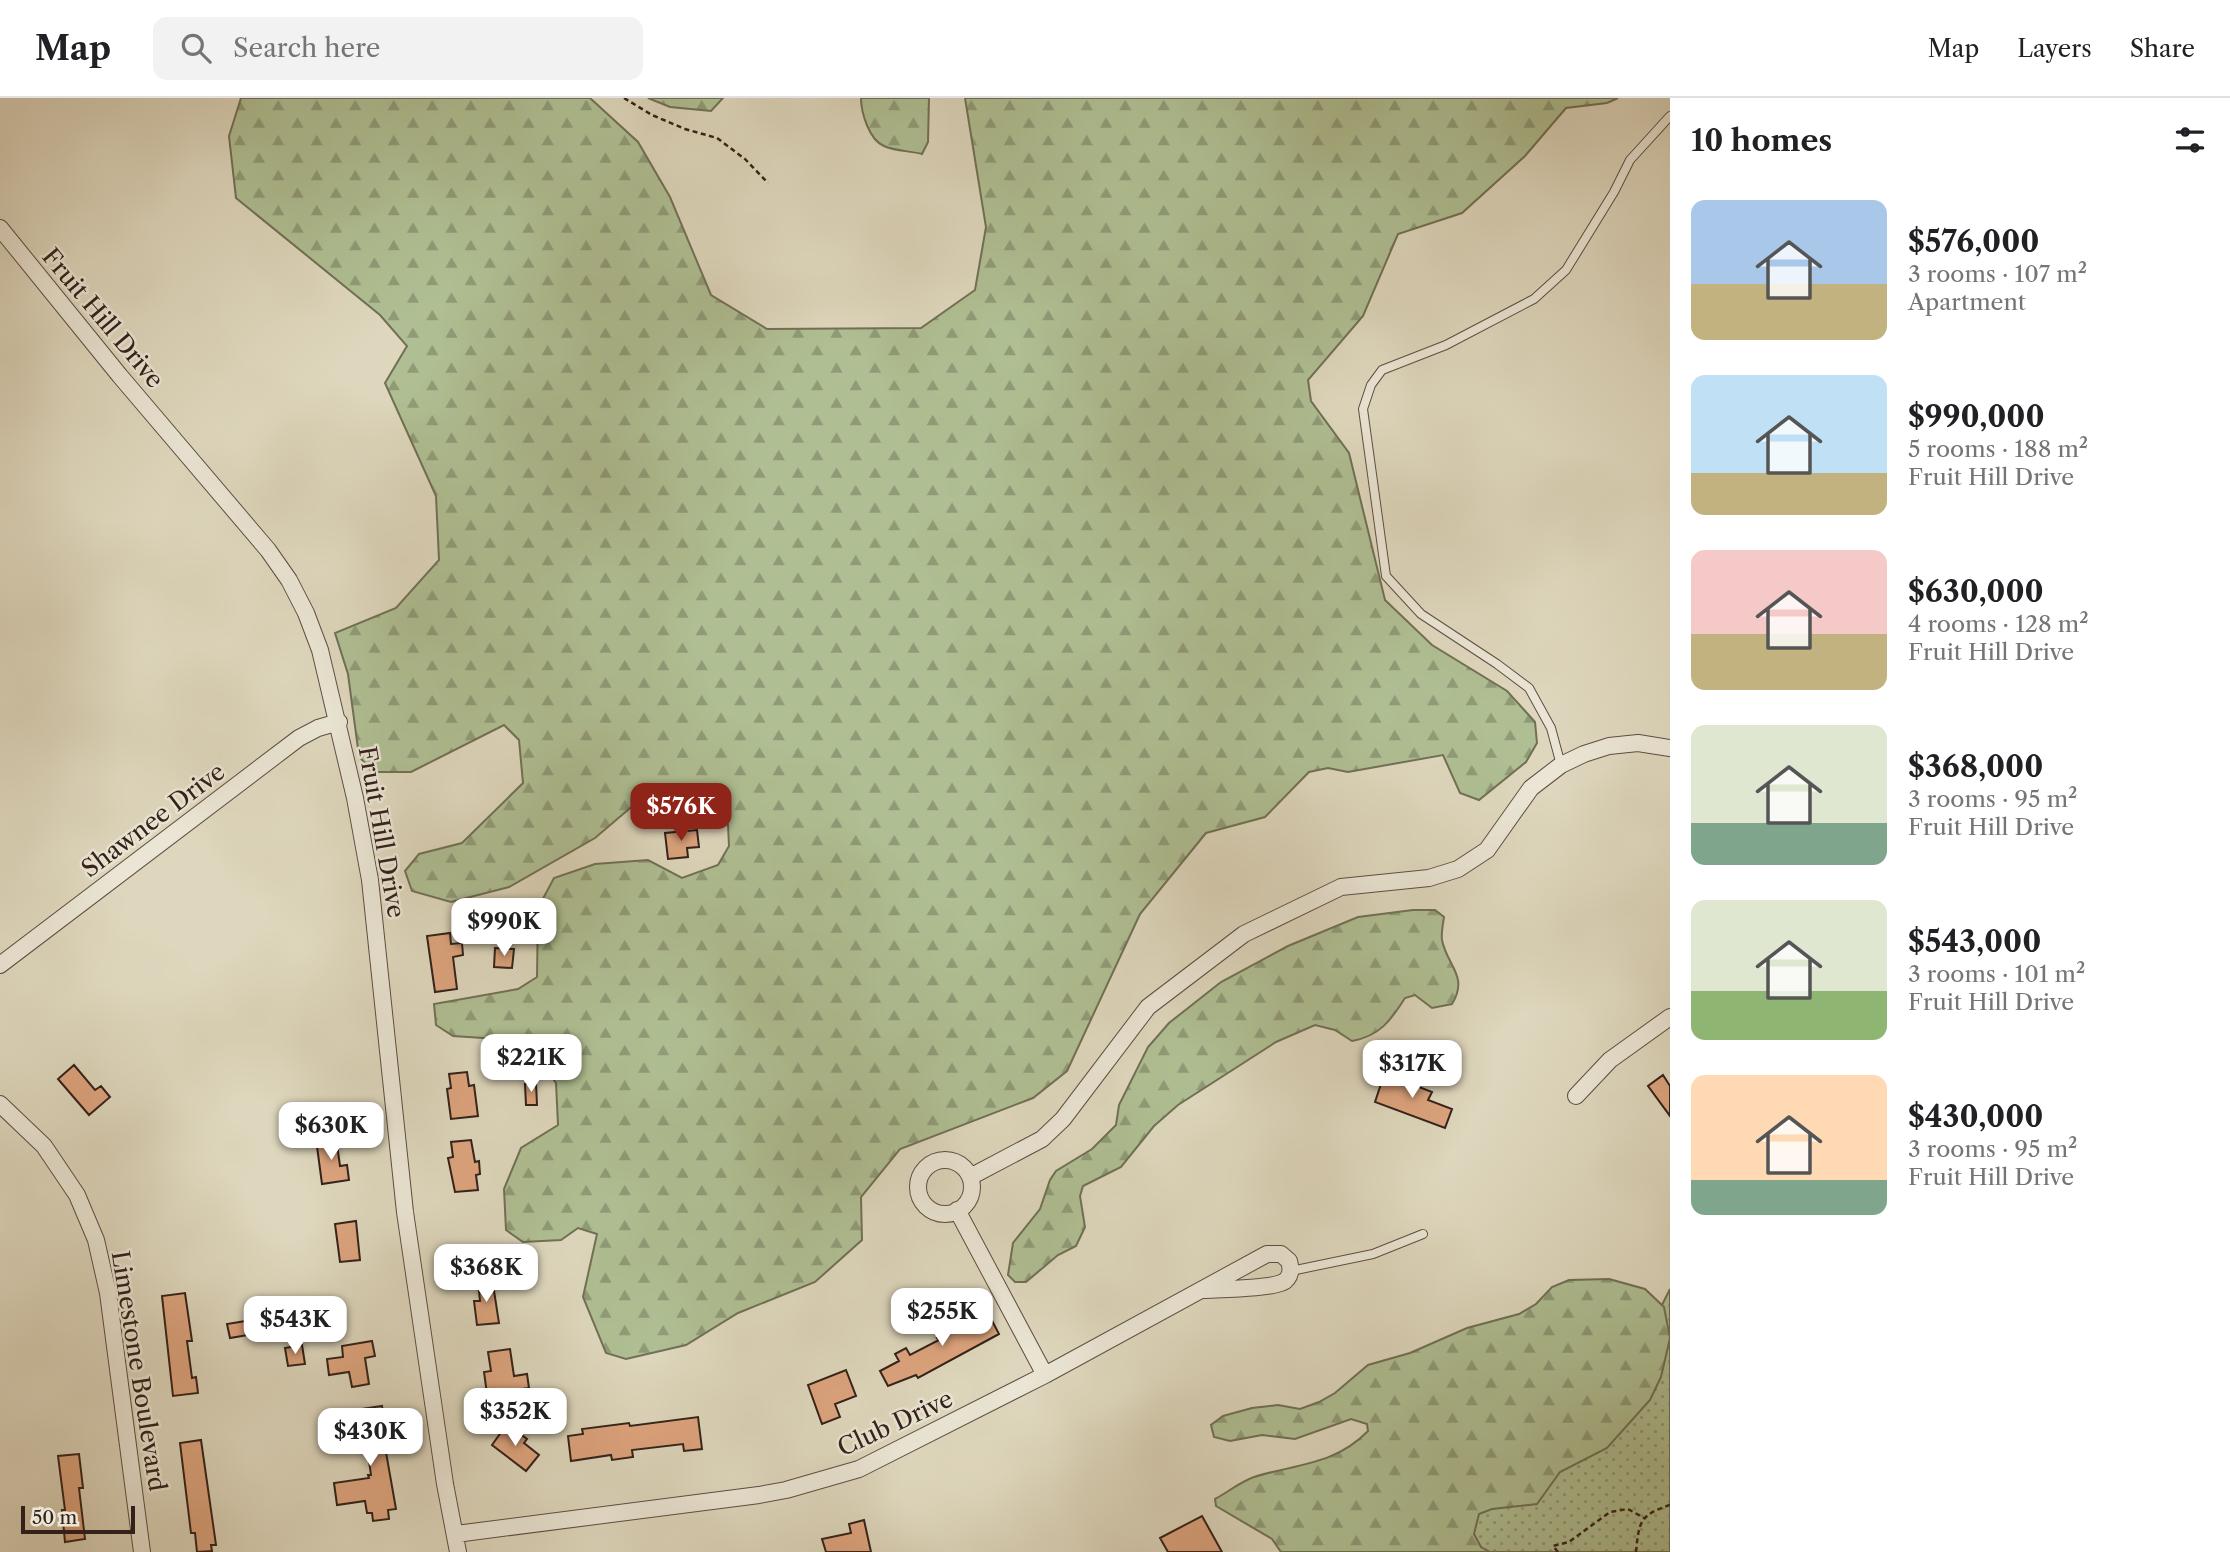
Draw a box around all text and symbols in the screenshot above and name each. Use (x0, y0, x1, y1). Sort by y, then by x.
search box (153, 17, 643, 80)
text: Map (35, 28, 111, 69)
icon: search (177, 29, 215, 67)
text: Search here (233, 32, 380, 64)
text: Map (1928, 34, 1979, 63)
text: Layers (2017, 34, 2092, 63)
text: Share (2130, 34, 2195, 63)
icon: filters (2171, 121, 2209, 159)
text: 10 homes (1691, 122, 1832, 159)
text: $576,000 (1908, 223, 2039, 260)
icon: home (1747, 228, 1831, 312)
street label: Fruit Hill Drive (36, 242, 170, 394)
text: 3 rooms · 107 m² (1908, 260, 2087, 288)
text: Apartment (1908, 288, 2026, 316)
text: $990,000 (1908, 398, 2045, 435)
icon: home (1747, 403, 1831, 487)
text: 5 rooms · 188 m² (1908, 435, 2088, 463)
text: Fruit Hill Drive (1908, 463, 2074, 491)
text: $630,000 (1908, 573, 2044, 610)
icon: home (1747, 578, 1831, 662)
text: 4 rooms · 128 m² (1908, 610, 2089, 638)
text: Fruit Hill Drive (1908, 638, 2074, 666)
street label: Fruit Hill Drive (353, 744, 411, 920)
text: $368,000 (1908, 748, 2043, 785)
icon: home (1747, 753, 1831, 837)
street label: Shawnee Drive (76, 757, 230, 883)
pin: $576K (632, 784, 730, 843)
text: 3 rooms · 95 m² (1908, 785, 2077, 813)
text: $576K (646, 792, 716, 820)
text: Fruit Hill Drive (1908, 813, 2074, 841)
pin: $990K (455, 898, 553, 958)
text: $990K (467, 907, 541, 935)
text: $543,000 (1908, 923, 2041, 960)
icon: home (1747, 928, 1831, 1012)
text: 3 rooms · 101 m² (1908, 960, 2085, 988)
text: Fruit Hill Drive (1908, 988, 2074, 1016)
pin: $221K (482, 1034, 580, 1094)
pin: $317K (1363, 1040, 1461, 1100)
text: $221K (497, 1043, 565, 1071)
text: $317K (1379, 1049, 1445, 1077)
text: $430,000 (1908, 1098, 2043, 1135)
pin: $630K (282, 1102, 380, 1162)
icon: home (1747, 1103, 1831, 1187)
text: $630K (295, 1111, 367, 1139)
text: 3 rooms · 95 m² (1908, 1135, 2077, 1163)
text: Fruit Hill Drive (1908, 1163, 2074, 1191)
pin: $368K (437, 1244, 535, 1304)
street label: Limestone Boulevard (106, 1249, 172, 1494)
text: $368K (450, 1253, 522, 1281)
pin: $255K (893, 1288, 991, 1348)
pin: $543K (246, 1296, 344, 1356)
text: $255K (907, 1297, 977, 1325)
text: $543K (260, 1305, 330, 1333)
street label: Club Drive (833, 1384, 957, 1462)
pin: $352K (466, 1388, 564, 1448)
text: $352K (480, 1397, 550, 1425)
pin: $430K (321, 1408, 419, 1468)
text: $430K (334, 1417, 406, 1445)
scale bar (21, 1503, 135, 1535)
text: 50 m (32, 1506, 77, 1529)

